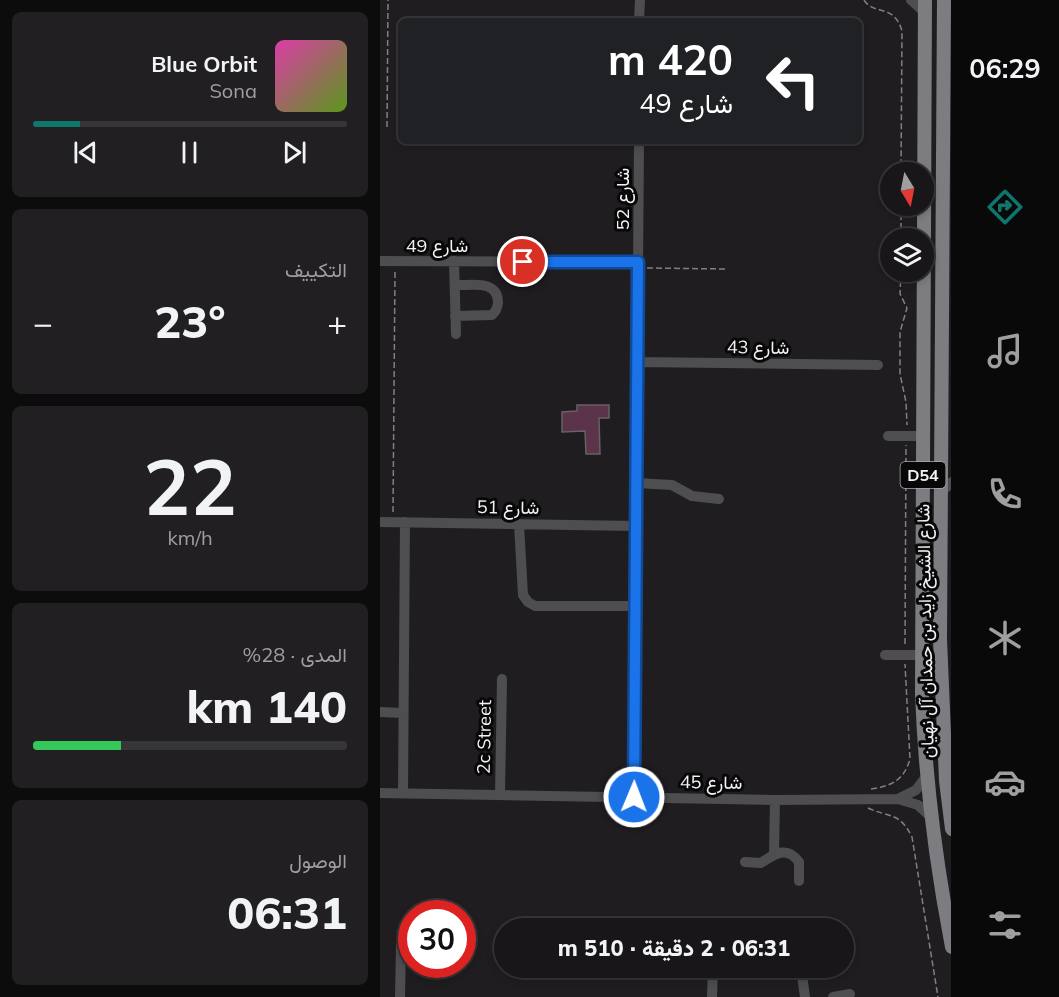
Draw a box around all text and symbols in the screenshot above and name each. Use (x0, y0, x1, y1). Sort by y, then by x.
text: 420 m (608, 33, 733, 86)
icon: left (754, 42, 832, 120)
text: Blue Orbit (151, 50, 257, 78)
text: 06:29 (969, 51, 1041, 85)
text: Sona (209, 78, 257, 103)
text: شارع 49 (639, 86, 733, 120)
icon: previous (69, 136, 102, 169)
icon: pause (173, 136, 206, 169)
icon: next (278, 136, 311, 169)
north arrow (880, 162, 934, 216)
map controls (880, 162, 934, 282)
street label: شارع 52 (611, 168, 635, 230)
icon: directions (984, 186, 1026, 228)
button: layers (880, 228, 934, 282)
street label: شارع 49 (406, 234, 468, 258)
pin (497, 236, 548, 287)
icon: arrive (506, 245, 539, 278)
text: التكييف (285, 257, 347, 282)
text: 23° (154, 293, 226, 349)
text: − (33, 302, 53, 343)
text: + (327, 302, 347, 343)
icon: music (984, 330, 1026, 372)
street label: شارع 43 (727, 335, 789, 360)
text: 22 (143, 437, 237, 535)
road number: D54 (900, 462, 946, 488)
icon: phone (984, 473, 1026, 515)
street label: شارع 51 (477, 495, 539, 520)
street label: شارع الشيخ زايد بن حمدان آل نهيان (911, 504, 940, 758)
text: km/h (167, 525, 213, 550)
icon: climate (984, 617, 1026, 659)
text: المدى · 28% (243, 642, 347, 667)
text: 140 km (186, 678, 347, 734)
street label: 2c Street (472, 700, 496, 774)
icon: car (984, 761, 1026, 803)
position arrow (602, 765, 666, 829)
street label: شارع 45 (680, 770, 742, 795)
text: الوصول (289, 848, 347, 873)
text: 06:31 (227, 884, 347, 940)
speed limit sign: 30 (398, 900, 476, 978)
icon: filters (984, 904, 1026, 946)
text: 06:31 · 2 دقيقة · 510 m (558, 934, 790, 962)

